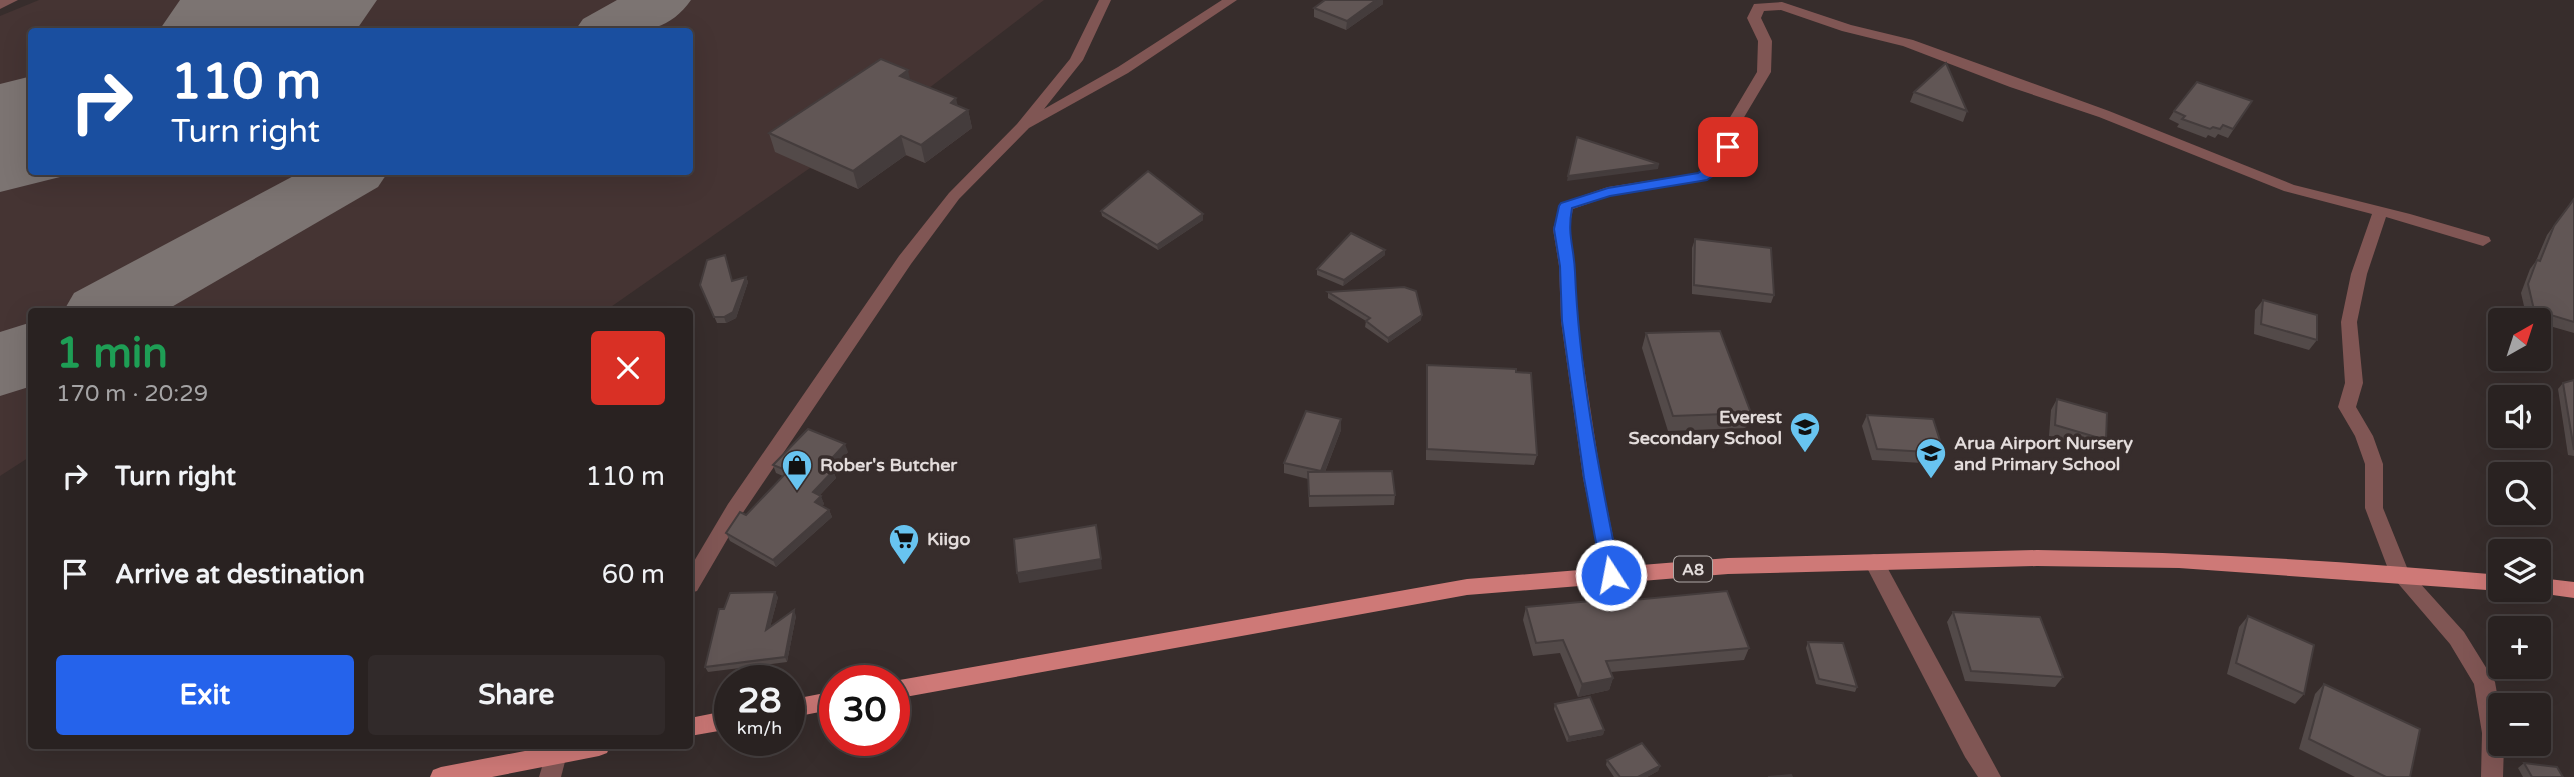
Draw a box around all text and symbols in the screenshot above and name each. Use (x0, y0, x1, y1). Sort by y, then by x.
text: 110 m (171, 53, 321, 112)
icon: right (56, 56, 147, 147)
text: Turn right (171, 113, 320, 151)
pin (1698, 117, 1758, 177)
icon: arrive (1709, 128, 1747, 166)
north arrow (2488, 308, 2552, 371)
map controls (2488, 308, 2551, 756)
text: 1 min (56, 328, 168, 379)
button: close (591, 331, 665, 405)
text: 170 m · 20:29 (56, 380, 208, 408)
button: sound (2488, 385, 2551, 448)
place label: Everest Secondary School (1629, 406, 1782, 449)
school or university icon: Everest Secondary School (1788, 410, 1822, 454)
place label: Arua Airport Nursery and Primary School (1954, 432, 2133, 475)
school or university icon: Arua Airport Nursery and Primary School (1914, 436, 1948, 480)
shop icon: Rober's Butcher (780, 448, 814, 492)
place label: Rober's Butcher (820, 454, 958, 476)
icon: right (56, 457, 94, 495)
text: Turn right (115, 461, 236, 492)
text: 110 m (585, 461, 665, 492)
button: search (2488, 462, 2551, 525)
supermarket icon: Kiigo (887, 522, 921, 566)
place label: Kiigo (927, 528, 970, 550)
position arrow (1574, 538, 1648, 612)
button: layers (2488, 539, 2551, 602)
icon: arrive (56, 555, 94, 593)
road number: A8 (1674, 556, 1712, 582)
text: Arrive at destination (115, 559, 365, 590)
text: 60 m (602, 559, 665, 590)
button: + (2488, 616, 2551, 679)
button: Exit (56, 655, 354, 735)
button: Share (368, 655, 665, 735)
speed limit sign: 30 (819, 665, 910, 756)
text: 28 (738, 680, 781, 722)
button: − (2488, 693, 2551, 756)
text: km/h (737, 717, 782, 739)

